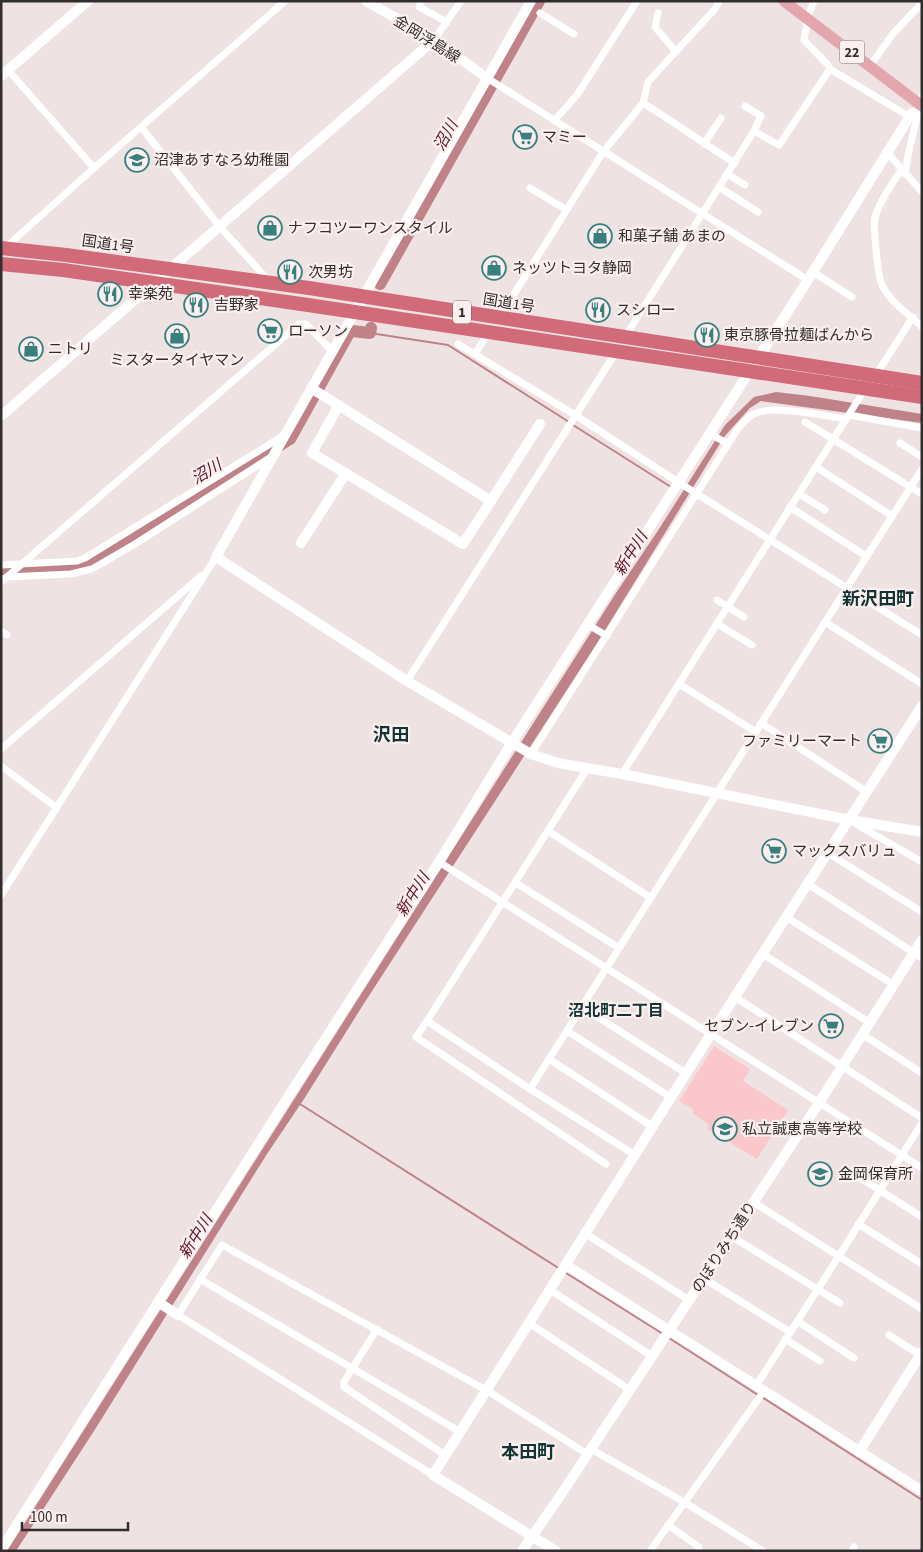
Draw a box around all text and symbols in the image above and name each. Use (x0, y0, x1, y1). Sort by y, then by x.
street label: 金岡浮島線 (389, 11, 464, 68)
road number: 22 (840, 41, 864, 64)
water label: 沼川 (428, 114, 464, 155)
supermarket icon: マミー (512, 124, 538, 150)
place label: マミー (542, 127, 587, 148)
school or university icon: 沼津あすなろ幼稚園 (124, 147, 150, 173)
place label: 沼津あすなろ幼稚園 (154, 150, 289, 171)
shop icon: ナフコツーワンスタイル (257, 215, 283, 241)
place label: ナフコツーワンスタイル (288, 218, 453, 239)
shop icon: 和菓子舗 あまの (587, 223, 613, 249)
place label: 和菓子舗 あまの (618, 226, 726, 247)
street label: 国道1号 (80, 230, 135, 259)
shop icon: ネッツトヨタ静岡 (481, 255, 507, 281)
place label: ネッツトヨタ静岡 (512, 258, 632, 279)
restaurant icon: 次男坊 (277, 259, 303, 285)
place label: 次男坊 (308, 262, 353, 283)
restaurant icon: 幸楽苑 (97, 281, 123, 307)
place label: 幸楽苑 (128, 284, 173, 305)
street label: 国道1号 (481, 289, 536, 318)
restaurant icon: 吉野家 (183, 292, 209, 318)
place label: 吉野家 (214, 295, 259, 316)
restaurant icon: スシロー (585, 297, 611, 323)
road number: 1 (453, 300, 471, 324)
place label: スシロー (616, 300, 676, 321)
supermarket icon: ローソン (257, 318, 283, 344)
place label: ローソン (288, 321, 348, 342)
restaurant icon: 東京豚骨拉麺ばんから (694, 322, 720, 348)
shop icon: ミスタータイヤマン (164, 323, 190, 349)
place label: 東京豚骨拉麺ばんから (724, 325, 874, 346)
shop icon: ニトリ (18, 336, 44, 362)
place label: ニトリ (48, 339, 93, 360)
place label: ミスタータイヤマン (110, 350, 244, 371)
water label: 沼川 (187, 453, 228, 490)
water label: 新中川 (609, 526, 654, 580)
district label: 新沢田町 (842, 587, 914, 612)
district label: 沢田 (373, 723, 409, 748)
supermarket icon: ファミリーマート (867, 728, 893, 754)
place label: ファミリーマート (742, 731, 862, 752)
supermarket icon: マックスバリュ (761, 838, 787, 864)
place label: マックスバリュ (792, 841, 897, 862)
water label: 新中川 (391, 867, 436, 921)
district label: 沼北町二丁目 (568, 1000, 664, 1022)
supermarket icon: セブン-イレブン (818, 1013, 844, 1039)
place label: セブン-イレブン (704, 1016, 814, 1037)
school or university icon: 私立誠恵高等学校 (712, 1116, 738, 1142)
place label: 私立誠恵高等学校 (742, 1119, 862, 1140)
school or university icon: 金岡保育所 (807, 1161, 833, 1187)
place label: 金岡保育所 (838, 1164, 913, 1185)
street label: のぼりみち通り (687, 1198, 762, 1297)
water label: 新中川 (174, 1209, 219, 1263)
district label: 本田町 (501, 1440, 555, 1465)
scale bar (22, 1500, 129, 1532)
text: 100 m (30, 1507, 68, 1528)

